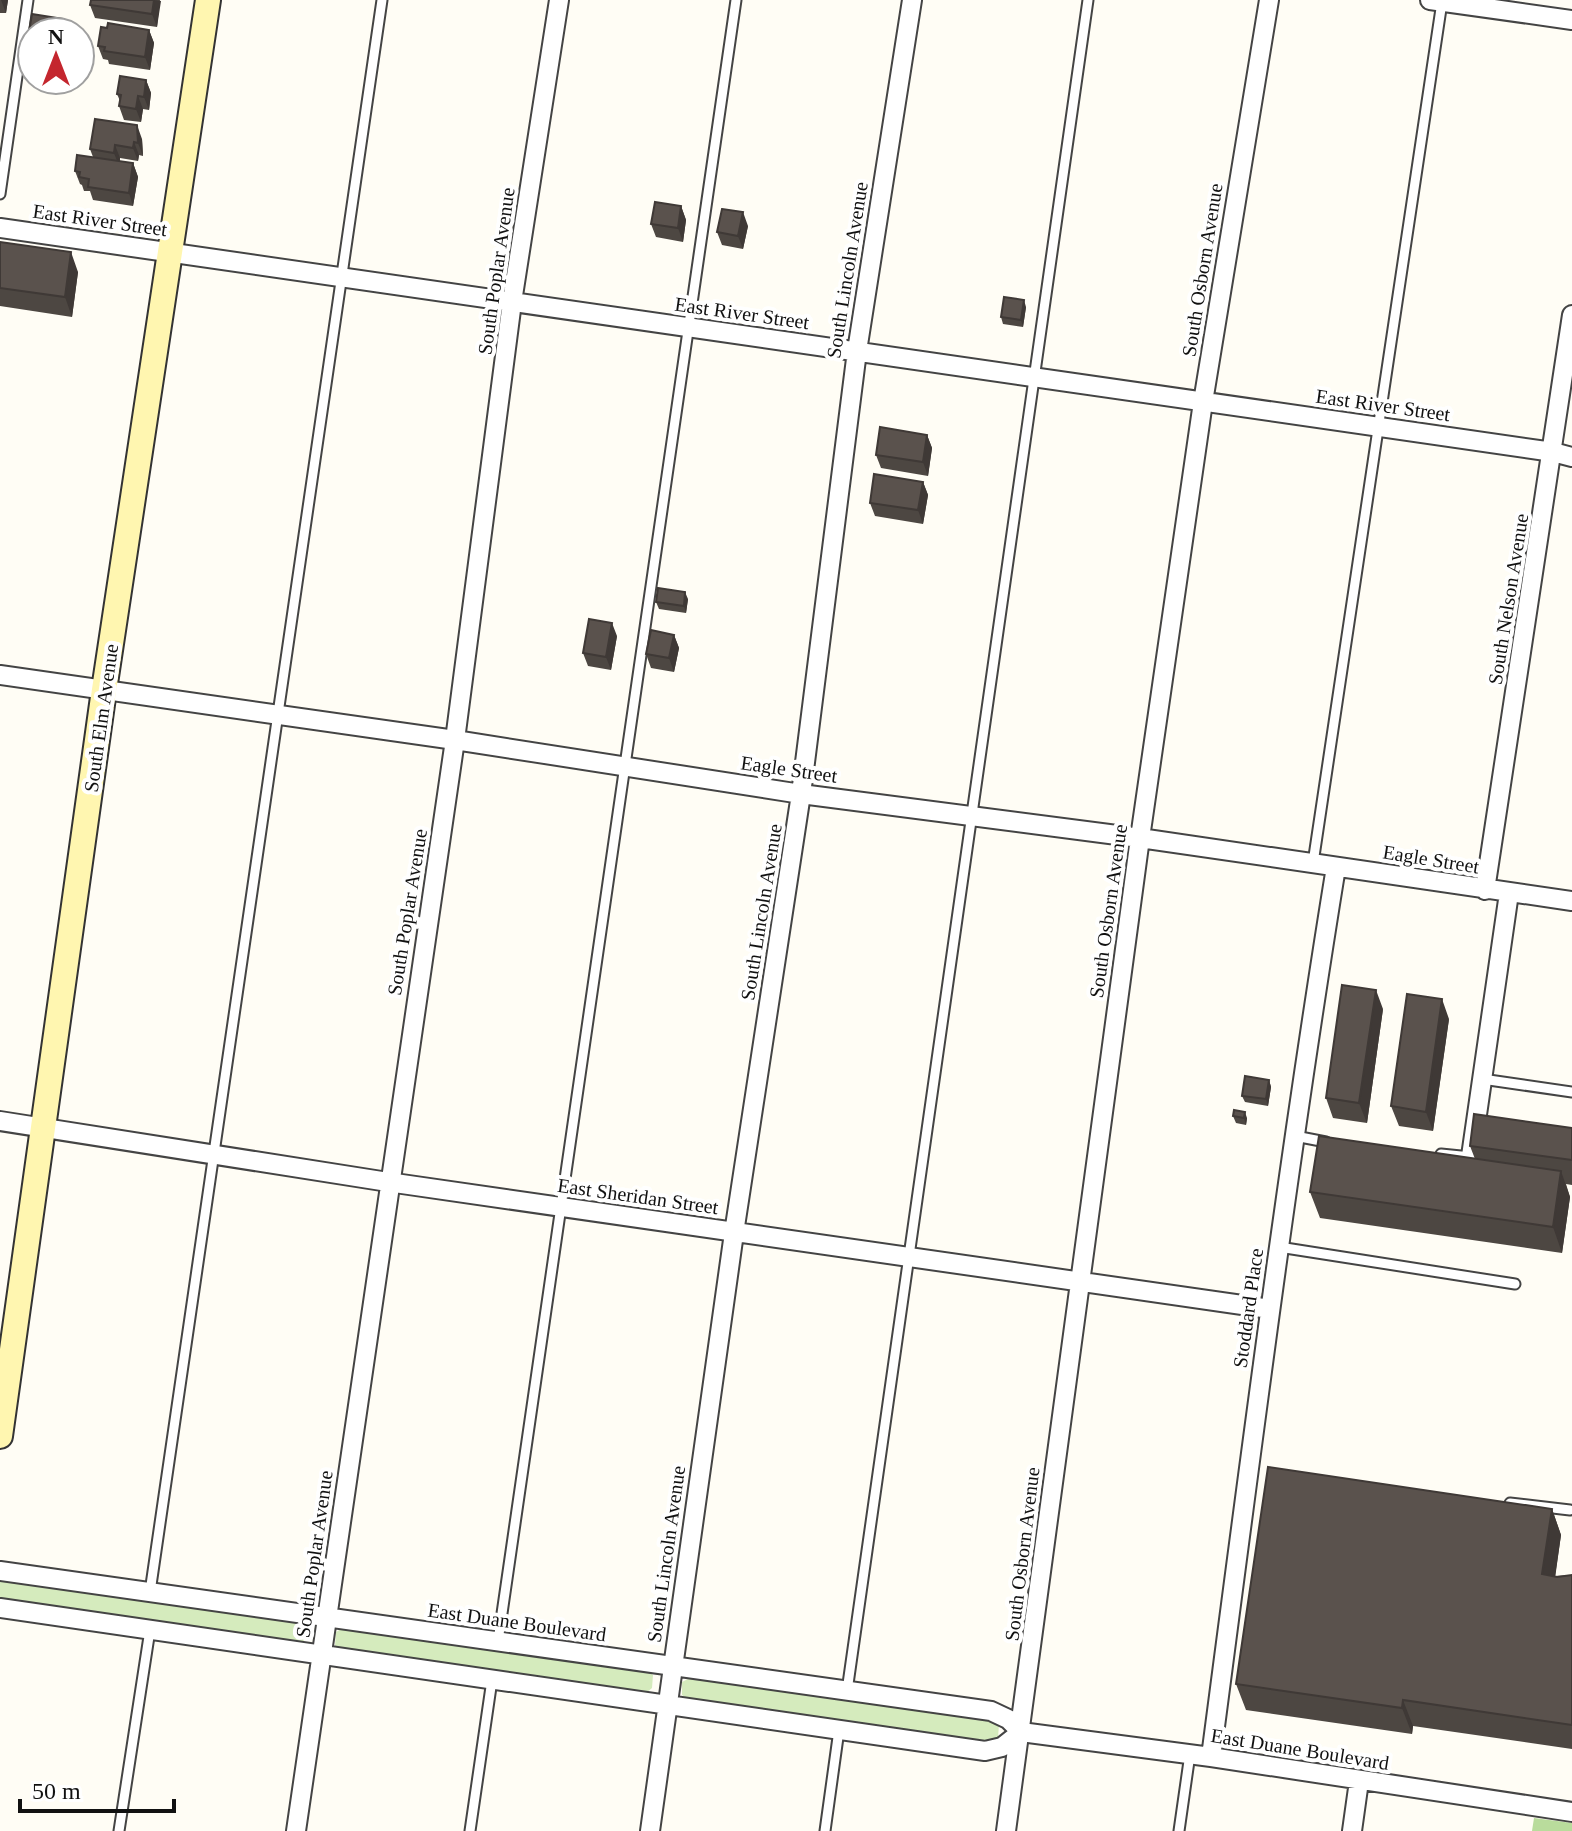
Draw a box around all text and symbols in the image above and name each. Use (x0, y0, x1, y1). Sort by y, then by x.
north arrow (16, 16, 96, 96)
text: N (48, 24, 64, 49)
street label: South Lincoln Avenue (822, 180, 872, 360)
street label: South Osborn Avenue (1177, 182, 1227, 358)
street label: South Poplar Avenue (473, 186, 520, 356)
street label: East River Street (31, 200, 169, 240)
street label: East River Street (673, 293, 811, 333)
street label: East River Street (1314, 385, 1452, 425)
street label: South Nelson Avenue (1484, 512, 1532, 686)
street label: South Elm Avenue (80, 642, 122, 794)
street label: Eagle Street (739, 751, 839, 788)
street label: South Lincoln Avenue (736, 822, 786, 1002)
street label: South Osborn Avenue (1085, 823, 1131, 999)
street label: South Poplar Avenue (383, 827, 432, 997)
street label: Eagle Street (1381, 841, 1481, 879)
street label: East Sheridan Street (556, 1174, 720, 1218)
street label: Stoddard Place (1229, 1247, 1267, 1369)
street label: South Lincoln Avenue (643, 1464, 689, 1644)
street label: South Osborn Avenue (1000, 1466, 1044, 1642)
street label: South Poplar Avenue (291, 1469, 338, 1639)
street label: East Duane Boulevard (426, 1599, 608, 1645)
street label: East Duane Boulevard (1209, 1724, 1391, 1774)
scale bar (20, 1763, 174, 1813)
text: 50 m (32, 1778, 81, 1804)

